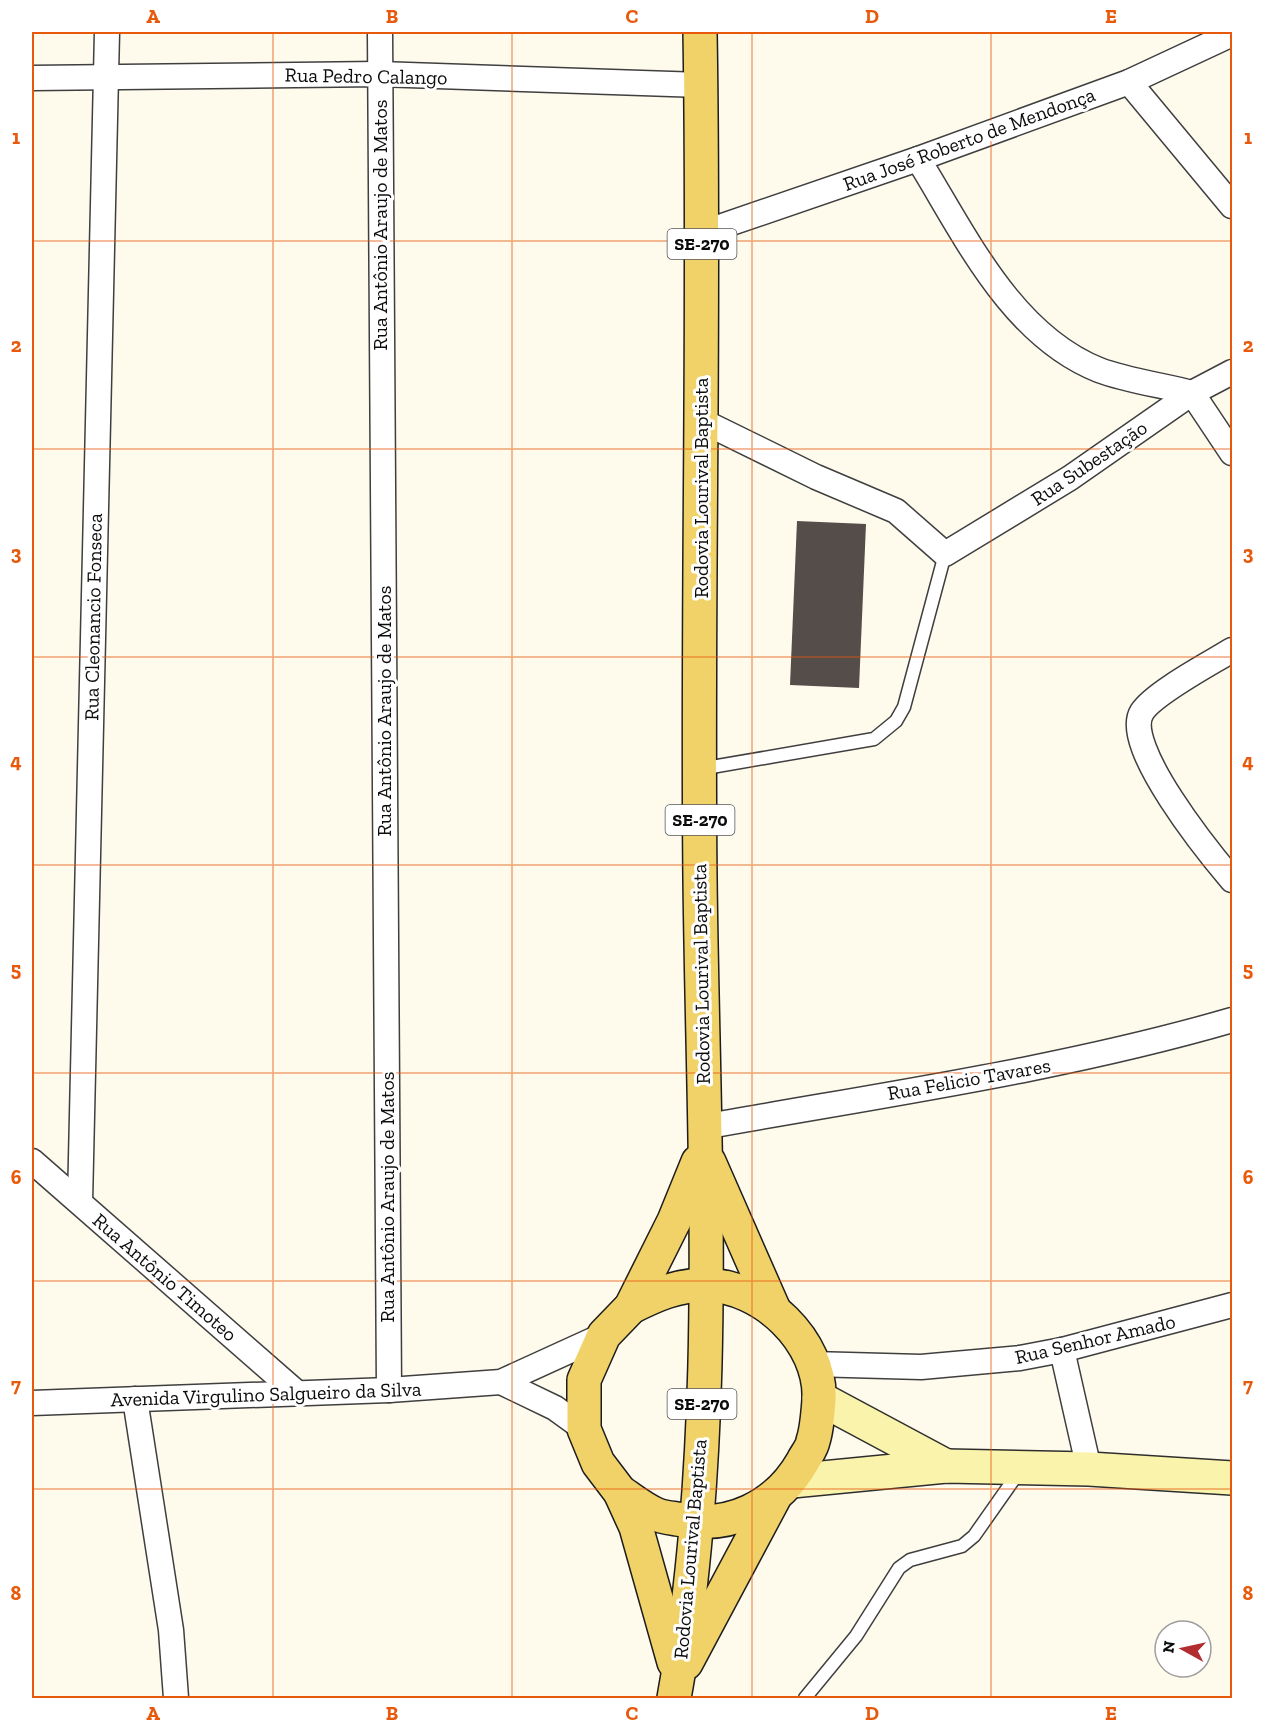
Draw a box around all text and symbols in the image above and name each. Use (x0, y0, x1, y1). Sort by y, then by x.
text: A (146, 4, 160, 28)
text: B (386, 4, 398, 28)
text: C (626, 4, 639, 28)
text: D (865, 4, 879, 28)
text: E (1105, 4, 1117, 28)
street label: Rua Pedro Calango (284, 63, 448, 89)
street label: Rua José Roberto de Mendonça (840, 82, 1099, 196)
street label: Rua Antônio Araujo de Matos (368, 99, 392, 351)
text: 1 (12, 125, 20, 149)
text: 1 (1244, 125, 1252, 149)
road number: SE-270 (668, 229, 736, 259)
text: 2 (11, 333, 22, 357)
text: 2 (1243, 333, 1254, 357)
street label: Rodovia Lourival Baptista (689, 377, 713, 598)
street label: Rua Subestação (1026, 415, 1152, 511)
street label: Rua Cleonancio Fonseca (79, 513, 107, 721)
text: 3 (11, 541, 22, 565)
text: 3 (1243, 541, 1254, 565)
street label: Rua Antônio Araujo de Matos (372, 585, 396, 837)
text: 4 (10, 749, 22, 773)
text: 4 (1242, 749, 1254, 773)
road number: SE-270 (666, 805, 734, 835)
street label: Rodovia Lourival Baptista (687, 863, 715, 1085)
text: 5 (11, 957, 21, 981)
text: 5 (1243, 957, 1253, 981)
street label: Rua Felicio Tavares (885, 1053, 1053, 1105)
street label: Rua Antônio Araujo de Matos (375, 1071, 399, 1323)
text: 6 (11, 1165, 22, 1189)
text: 6 (1243, 1165, 1254, 1189)
street label: Rua Antônio Timoteo (88, 1208, 242, 1346)
street label: Rua Senhor Amado (1012, 1309, 1178, 1369)
text: 7 (11, 1373, 21, 1397)
text: 7 (1243, 1373, 1253, 1397)
street label: Avenida Virgulino Salgueiro da Silva (110, 1377, 422, 1411)
road number: SE-270 (668, 1389, 736, 1419)
street label: Rodovia Lourival Baptista (668, 1438, 712, 1660)
text: 8 (11, 1581, 22, 1605)
text: 8 (1243, 1581, 1254, 1605)
north arrow (1153, 1619, 1213, 1679)
text: N (1158, 1640, 1179, 1654)
text: A (146, 1701, 160, 1725)
text: B (386, 1701, 398, 1725)
text: C (626, 1701, 639, 1725)
text: D (865, 1701, 879, 1725)
text: E (1105, 1701, 1117, 1725)

